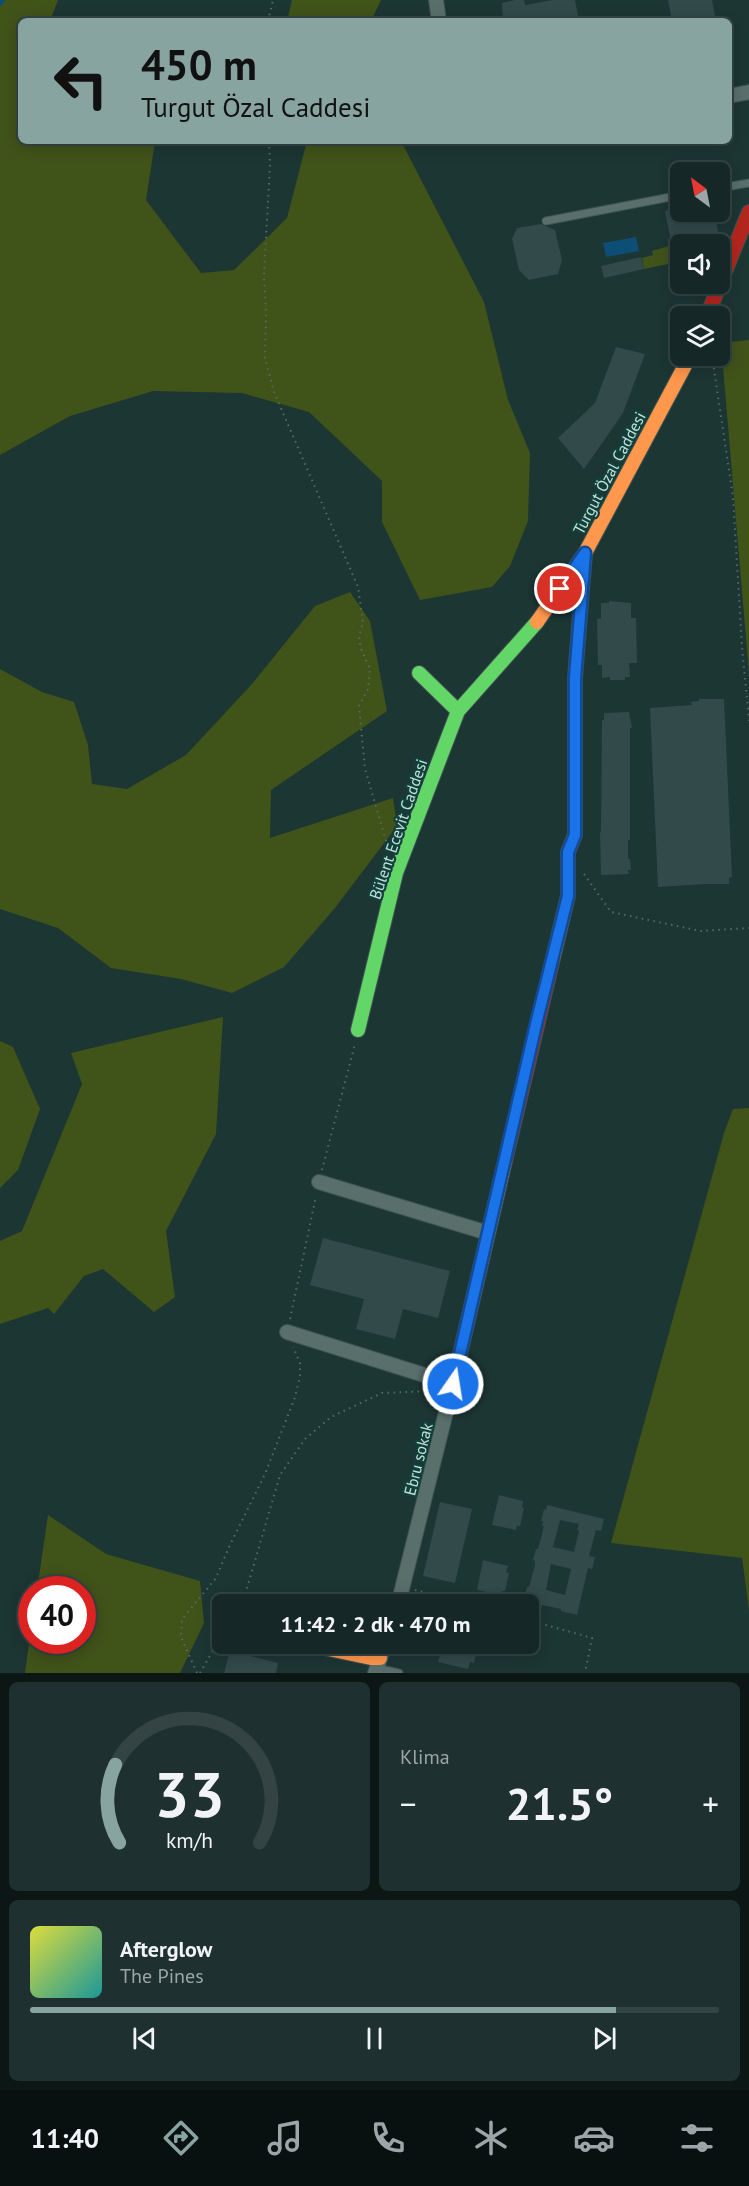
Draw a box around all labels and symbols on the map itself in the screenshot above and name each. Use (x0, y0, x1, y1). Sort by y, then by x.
north arrow (670, 162, 730, 222)
street label: Turgut Özal Caddesi (568, 408, 650, 538)
pin (534, 563, 585, 614)
street label: Bülent Ecevit Caddesi (365, 756, 431, 902)
position arrow (421, 1352, 485, 1416)
street label: Ebru sokak (399, 1420, 437, 1497)
speed limit sign: 40 (18, 1576, 96, 1654)

